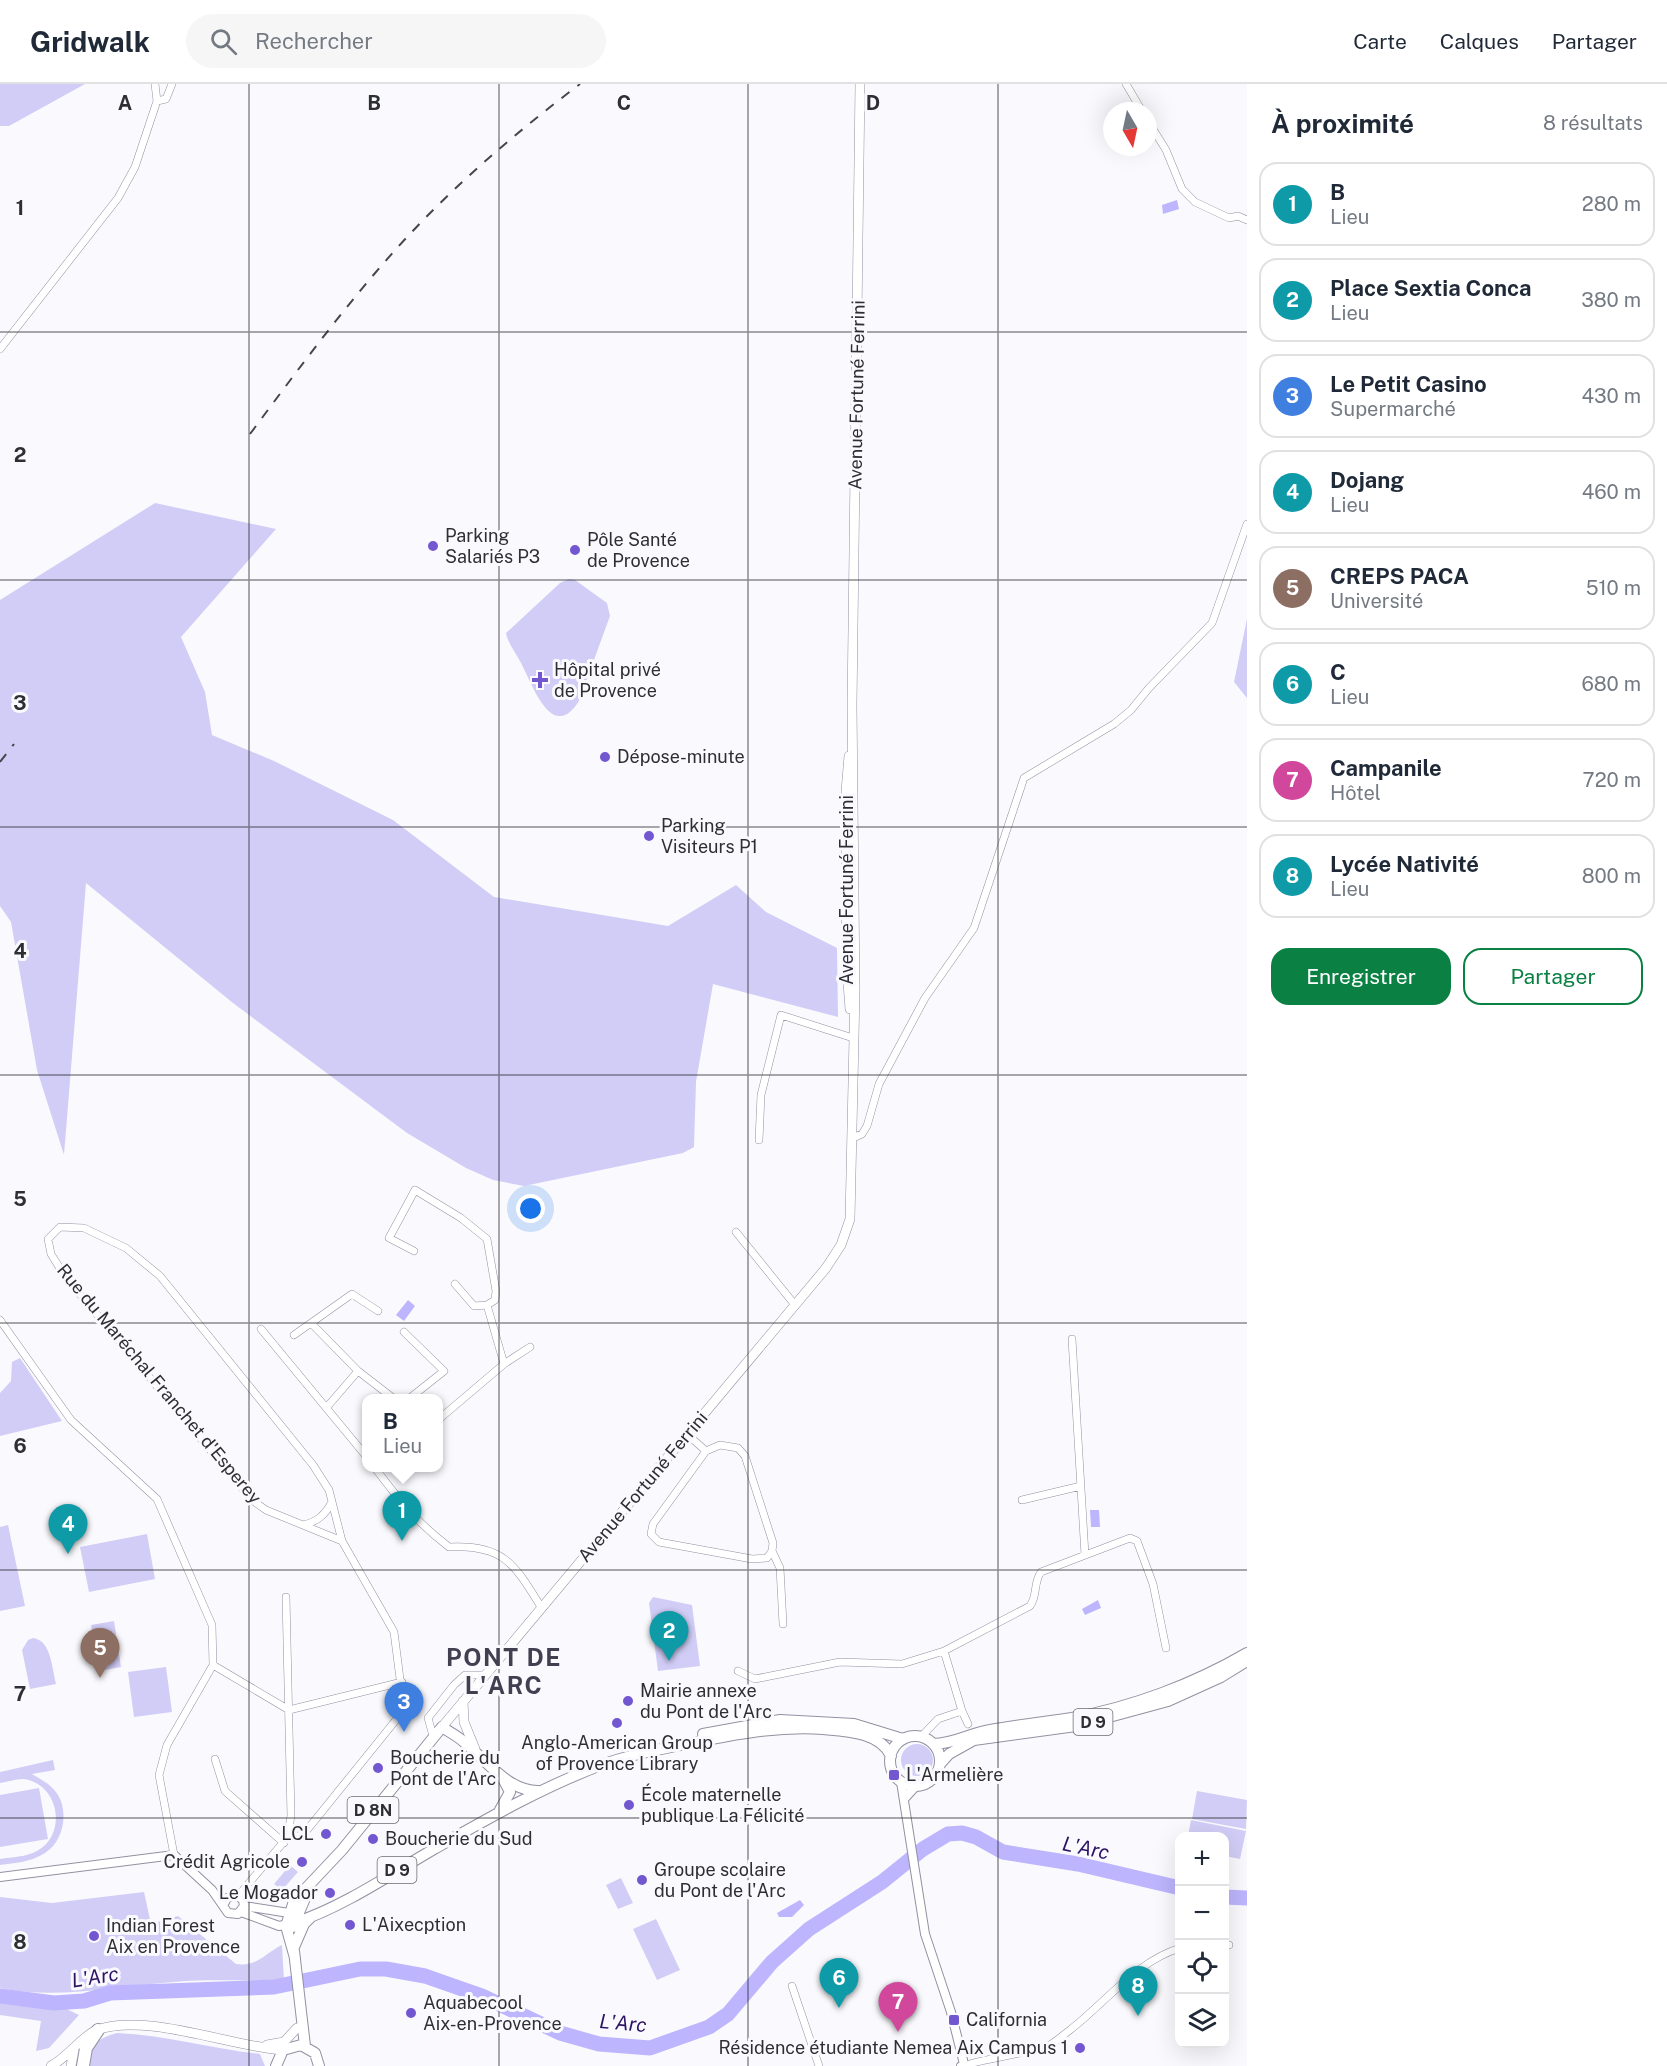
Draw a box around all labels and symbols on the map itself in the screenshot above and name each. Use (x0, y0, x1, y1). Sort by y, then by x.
text: A (118, 91, 132, 115)
text: B (367, 91, 381, 115)
text: C (617, 91, 631, 115)
text: D (866, 91, 880, 115)
north arrow (1103, 102, 1157, 156)
text: 1 (16, 196, 24, 220)
street label: Avenue Fortuné Ferrini (844, 300, 869, 490)
text: 2 (14, 443, 26, 467)
place label: Parking Salariés P3 (445, 525, 540, 567)
place label: Pôle Santé de Provence (587, 529, 690, 571)
marker: Parking Salariés P3 (426, 539, 440, 553)
marker: Pôle Santé de Provence (568, 543, 582, 557)
place label: Hôpital privé de Provence (554, 659, 661, 701)
marker: Hôpital privé de Provence (531, 671, 549, 689)
text: 3 (13, 691, 27, 715)
place label: Dépose-minute (617, 746, 745, 767)
marker: Dépose-minute (598, 750, 612, 764)
street label: Avenue Fortuné Ferrini (836, 795, 857, 985)
place label: Parking Visiteurs P1 (661, 815, 758, 857)
marker: Parking Visiteurs P1 (642, 829, 656, 843)
text: 4 (13, 939, 27, 963)
text: 5 (13, 1187, 27, 1211)
your location (516, 1194, 545, 1223)
street label: Rue du Maréchal Franchet d'Esperey (53, 1260, 266, 1508)
street label: Avenue Fortuné Ferrini (574, 1407, 712, 1566)
text: 6 (13, 1434, 27, 1458)
pin: 1 (382, 1492, 422, 1541)
pin: 4 (48, 1504, 88, 1554)
pin: 2 (650, 1612, 688, 1661)
pin: 5 (80, 1628, 120, 1678)
district label: PONT DE L'ARC (446, 1643, 562, 1699)
place label: Mairie annexe du Pont de l'Arc (640, 1680, 772, 1722)
text: 7 (14, 1682, 26, 1706)
pin: 3 (384, 1682, 424, 1732)
marker: Mairie annexe du Pont de l'Arc (621, 1694, 635, 1708)
road number: D 9 (1074, 1709, 1112, 1735)
marker: Anglo-American Group of Provence Library (610, 1716, 624, 1730)
place label: Anglo-American Group of Provence Library (521, 1732, 713, 1774)
place label: Boucherie du Pont de l'Arc (390, 1747, 500, 1789)
marker: Boucherie du Pont de l'Arc (371, 1761, 385, 1775)
place label: L'Armelière (906, 1764, 1004, 1785)
marker: L'Armelière (887, 1768, 901, 1782)
place label: École maternelle publique La Félicité (641, 1783, 804, 1826)
road number: D 8N (348, 1797, 398, 1823)
marker: École maternelle publique La Félicité (622, 1798, 636, 1812)
place label: LCL (281, 1823, 314, 1844)
marker: LCL (319, 1827, 333, 1841)
place label: Boucherie du Sud (385, 1828, 532, 1849)
water label: L'Arc (1060, 1831, 1112, 1865)
marker: Boucherie du Sud (366, 1832, 380, 1846)
place label: Crédit Agricole (164, 1851, 290, 1872)
marker: Crédit Agricole (295, 1855, 309, 1869)
road number: D 9 (378, 1857, 416, 1883)
place label: Groupe scolaire du Pont de l'Arc (654, 1859, 786, 1901)
marker: Groupe scolaire du Pont de l'Arc (635, 1873, 649, 1887)
place label: Le Mogador (219, 1882, 318, 1903)
marker: Le Mogador (323, 1886, 337, 1900)
place label: L'Aixecption (362, 1914, 466, 1935)
place label: Indian Forest Aix en Provence (106, 1915, 240, 1957)
marker: L'Aixecption (343, 1918, 357, 1932)
marker: Indian Forest Aix en Provence (87, 1929, 101, 1943)
text: 8 (13, 1930, 27, 1954)
pin: 6 (820, 1958, 858, 2008)
water label: L'Arc (70, 1961, 120, 1993)
pin: 8 (1118, 1966, 1158, 2016)
pin: 7 (878, 1982, 918, 2032)
place label: Aquabecool Aix-en-Provence (423, 1992, 562, 2034)
marker: Aquabecool Aix-en-Provence (404, 2006, 418, 2020)
water label: L'Arc (598, 2009, 648, 2037)
place label: California (966, 2009, 1047, 2030)
marker: California (947, 2013, 961, 2027)
place label: Résidence étudiante Nemea Aix Campus 1 (718, 2037, 1068, 2058)
marker: Résidence étudiante Nemea Aix Campus 1 (1073, 2041, 1087, 2055)

